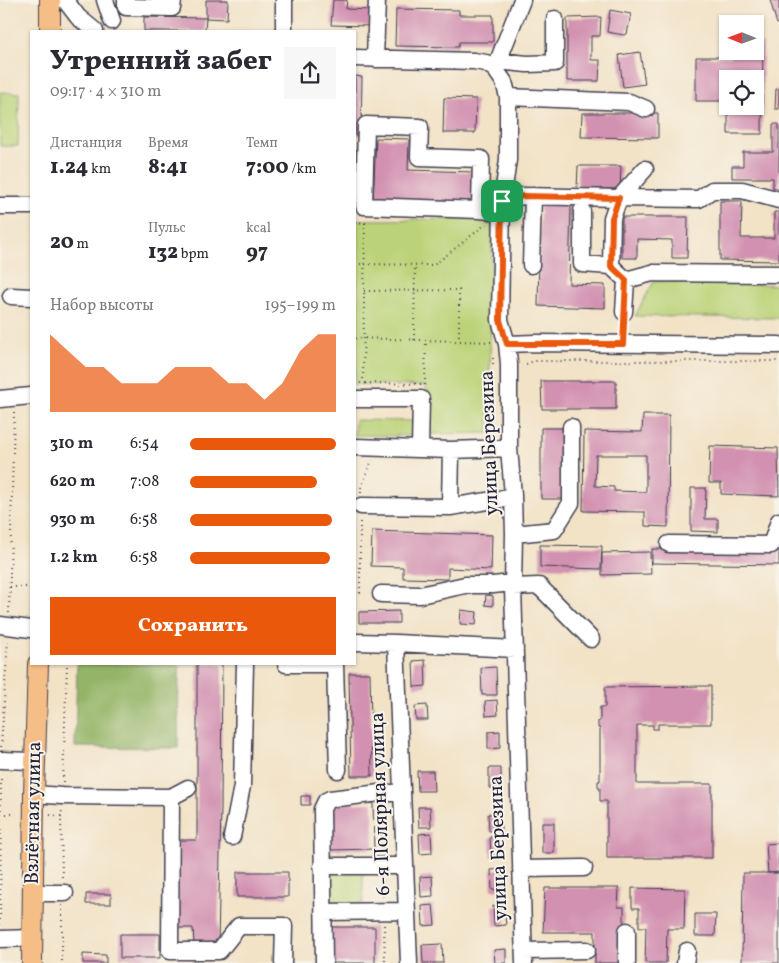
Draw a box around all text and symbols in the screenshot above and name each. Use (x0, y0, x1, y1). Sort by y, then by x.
north arrow (719, 15, 764, 60)
map controls (719, 15, 764, 115)
text: Утренний забег (50, 42, 272, 81)
button: share (284, 47, 336, 99)
button: locate (719, 70, 764, 115)
text: 09:17 · 4 × 310 m (50, 81, 162, 103)
text: Дистанция (50, 134, 122, 153)
text: Время (148, 134, 188, 153)
text: Темп (246, 134, 278, 153)
text: 1.24 (50, 153, 88, 182)
text: 8:41 (148, 153, 187, 182)
text: 7:00 (246, 153, 289, 182)
text: km (88, 160, 111, 179)
text: /km (289, 160, 317, 179)
pin (481, 180, 523, 222)
icon: arrive (488, 187, 516, 215)
text: Пульс (148, 219, 186, 238)
text: kcal (246, 219, 271, 238)
text: 20 (50, 228, 74, 257)
text: m (74, 235, 89, 254)
text: 132 (148, 238, 178, 267)
text: 97 (246, 238, 268, 267)
text: bpm (178, 245, 209, 264)
text: Набор высоты (50, 295, 154, 317)
text: 195–199 m (265, 295, 336, 317)
street label: улица Березина (473, 370, 507, 516)
text: 310 m (50, 433, 93, 455)
text: 6:54 (130, 433, 159, 455)
text: 620 m (50, 471, 96, 493)
text: 7:08 (130, 471, 159, 493)
text: 930 m (50, 509, 95, 531)
text: 6:58 (130, 509, 158, 531)
text: 1.2 km (50, 547, 98, 569)
text: 6:58 (130, 547, 158, 569)
button: Сохранить (50, 597, 336, 655)
street label: 6-я Полярная улица (364, 712, 398, 896)
street label: Взлётная улица (19, 741, 49, 885)
street label: улица Березина (482, 775, 516, 921)

